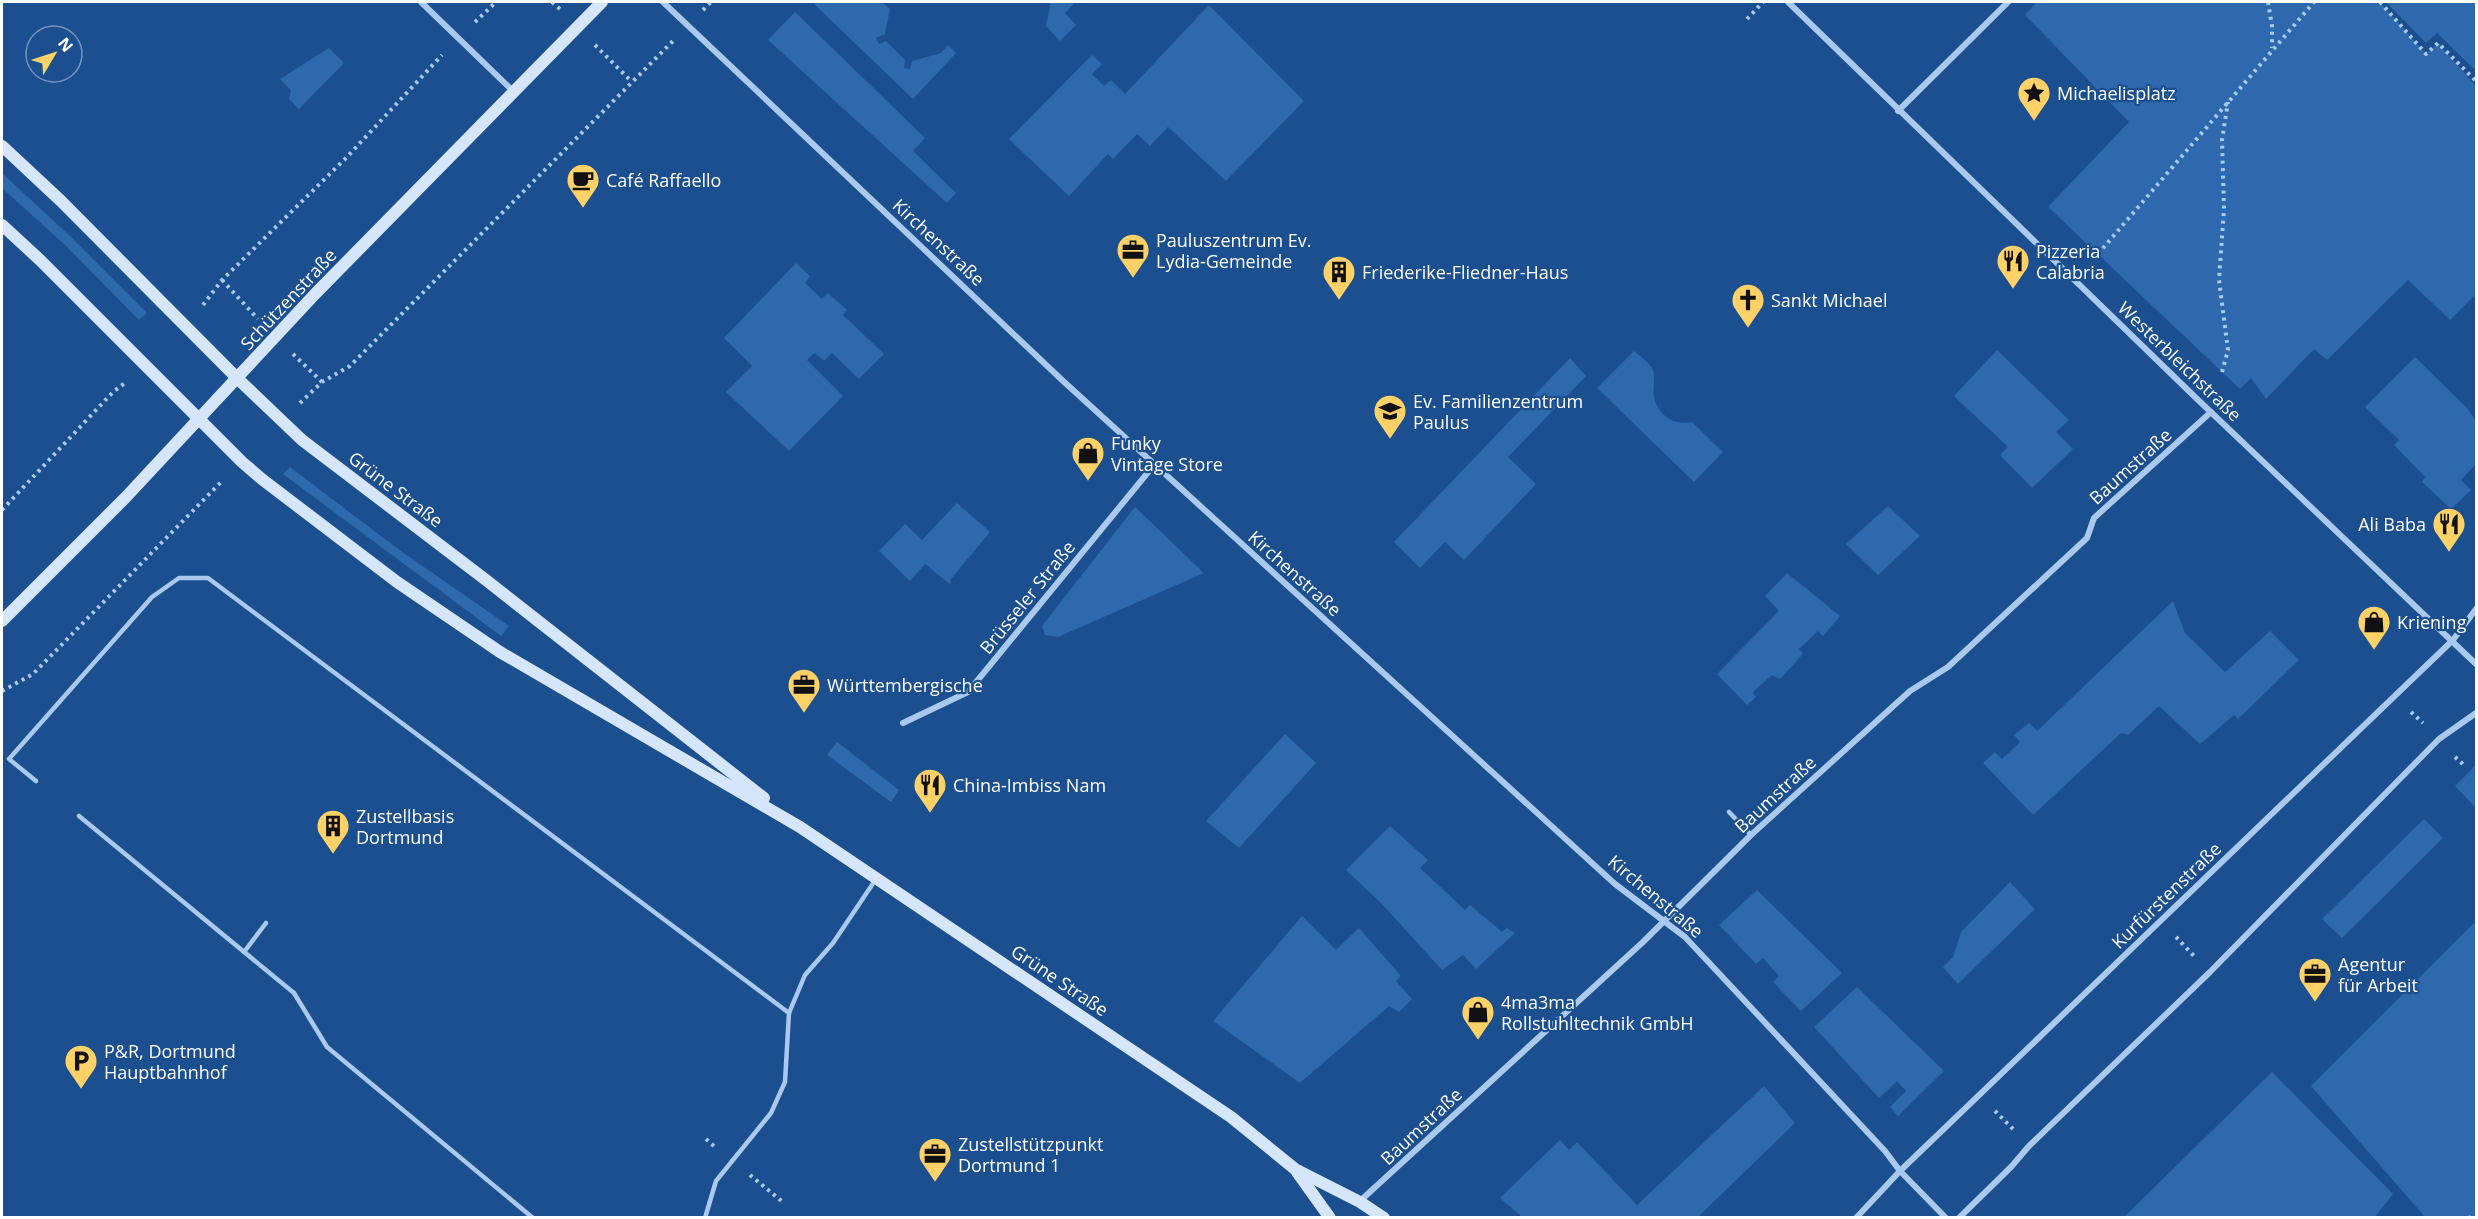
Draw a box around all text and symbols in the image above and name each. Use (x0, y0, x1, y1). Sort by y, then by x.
north arrow (24, 24, 84, 84)
text: N (53, 33, 78, 57)
place icon: Michaelisplatz (2016, 75, 2052, 122)
place label: Michaelisplatz (2057, 81, 2176, 105)
cafe icon: Café Raffaello (565, 162, 601, 209)
place label: Café Raffaello (606, 168, 721, 192)
street label: Kirchenstraße (888, 193, 990, 291)
place label: Pauluszentrum Ev. Lydia-Gemeinde (1156, 228, 1312, 273)
office icon: Pauluszentrum Ev. Lydia-Gemeinde (1115, 232, 1151, 279)
place label: Pizzeria Calabria (2036, 239, 2105, 284)
street label: Schützenstraße (235, 243, 341, 355)
restaurant icon: Pizzeria Calabria (1995, 243, 2031, 290)
building icon: Friederike-Fliedner-Haus (1321, 254, 1357, 301)
place label: Friederike-Fliedner-Haus (1362, 260, 1568, 284)
church icon: Sankt Michael (1730, 282, 1766, 329)
place label: Sankt Michael (1771, 288, 1888, 312)
street label: Westerbleichstraße (2113, 296, 2247, 426)
place label: Ev. Familienzentrum Paulus (1413, 389, 1583, 434)
school or university icon: Ev. Familienzentrum Paulus (1372, 393, 1408, 440)
street label: Baumstraße (2084, 423, 2176, 509)
place label: Funky Vintage Store (1111, 431, 1223, 476)
shop icon: Funky Vintage Store (1070, 435, 1106, 482)
street label: Grüne Straße (344, 446, 448, 532)
restaurant icon: Ali Baba (2431, 506, 2467, 553)
place label: Ali Baba (2358, 512, 2426, 536)
street label: Kirchenstraße (1243, 525, 1347, 621)
street label: Brüsseler Straße (974, 535, 1080, 659)
shop icon: Kriening (2356, 604, 2392, 651)
place label: Kriening (2397, 610, 2467, 634)
office icon: Württembergische (786, 667, 822, 714)
place label: Württembergische (827, 673, 983, 697)
street label: Baumstraße (1729, 750, 1821, 838)
restaurant icon: China-Imbiss Nam (912, 767, 948, 814)
place label: China-Imbiss Nam (953, 773, 1106, 797)
place label: Zustellbasis Dortmund (356, 804, 454, 849)
building icon: Zustellbasis Dortmund (315, 808, 351, 855)
street label: Kurfürstenstraße (2106, 836, 2226, 954)
street label: Kirchenstraße (1603, 849, 1709, 943)
street label: Grüne Straße (1007, 939, 1113, 1021)
place label: Agentur für Arbeit (2338, 952, 2418, 997)
office icon: Agentur für Arbeit (2297, 956, 2333, 1003)
place label: 4ma3ma Rollstuhltechnik GmbH (1501, 990, 1694, 1035)
shop icon: 4ma3ma Rollstuhltechnik GmbH (1460, 994, 1496, 1041)
place label: P&R, Dortmund Hauptbahnhof (104, 1039, 236, 1084)
parking icon: P&R, Dortmund Hauptbahnhof (63, 1043, 99, 1090)
street label: Baumstraße (1375, 1082, 1467, 1170)
place label: Zustellstützpunkt Dortmund 1 (958, 1132, 1103, 1177)
office icon: Zustellstützpunkt Dortmund 1 (917, 1136, 953, 1183)

